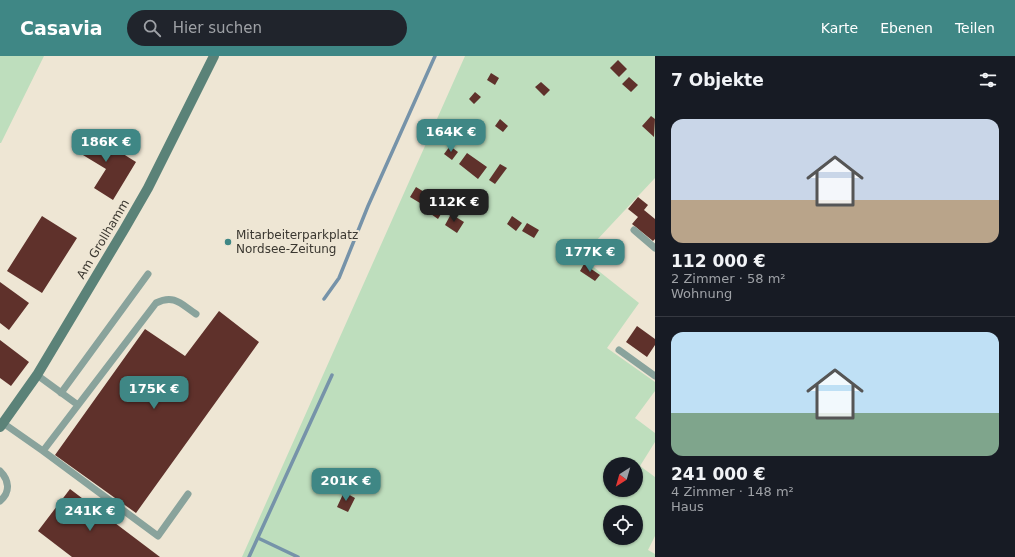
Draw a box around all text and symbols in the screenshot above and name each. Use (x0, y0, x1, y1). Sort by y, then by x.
search box (127, 10, 407, 46)
text: Casavia (20, 17, 103, 39)
icon: search (141, 17, 163, 39)
text: Hier suchen (173, 19, 262, 37)
text: Karte (821, 20, 858, 36)
text: Ebenen (880, 20, 933, 36)
text: Teilen (955, 20, 995, 36)
icon: filters (977, 69, 999, 91)
text: 7 Objekte (671, 70, 764, 90)
pin: 164K € (418, 119, 484, 153)
text: 164K € (426, 124, 476, 139)
pin: 186K € (73, 129, 139, 163)
text: 186K € (81, 134, 131, 149)
icon: home (799, 145, 871, 217)
pin: 112K € (421, 189, 487, 223)
text: 112K € (429, 194, 479, 209)
street label: Am Grollhamm (74, 197, 132, 281)
place label: Mitarbeiterparkplatz Nordsee-Zeitung (236, 228, 358, 256)
marker: Mitarbeiterparkplatz Nordsee-Zeitung (223, 237, 233, 247)
pin: 177K € (557, 239, 623, 273)
text: 177K € (565, 244, 615, 259)
text: 112 000 € (671, 251, 766, 271)
text: 2 Zimmer · 58 m² (671, 271, 786, 286)
text: Wohnung (671, 286, 732, 301)
icon: home (799, 358, 871, 430)
pin: 175K € (121, 376, 187, 410)
text: 175K € (129, 381, 179, 396)
north arrow (603, 457, 643, 497)
map controls (603, 457, 643, 545)
text: 241 000 € (671, 464, 766, 484)
pin: 201K € (313, 468, 379, 502)
text: 201K € (321, 473, 371, 488)
text: 4 Zimmer · 148 m² (671, 484, 794, 499)
pin: 241K € (57, 498, 123, 532)
text: Haus (671, 499, 704, 514)
text: 241K € (65, 503, 115, 518)
button: locate (603, 505, 643, 545)

